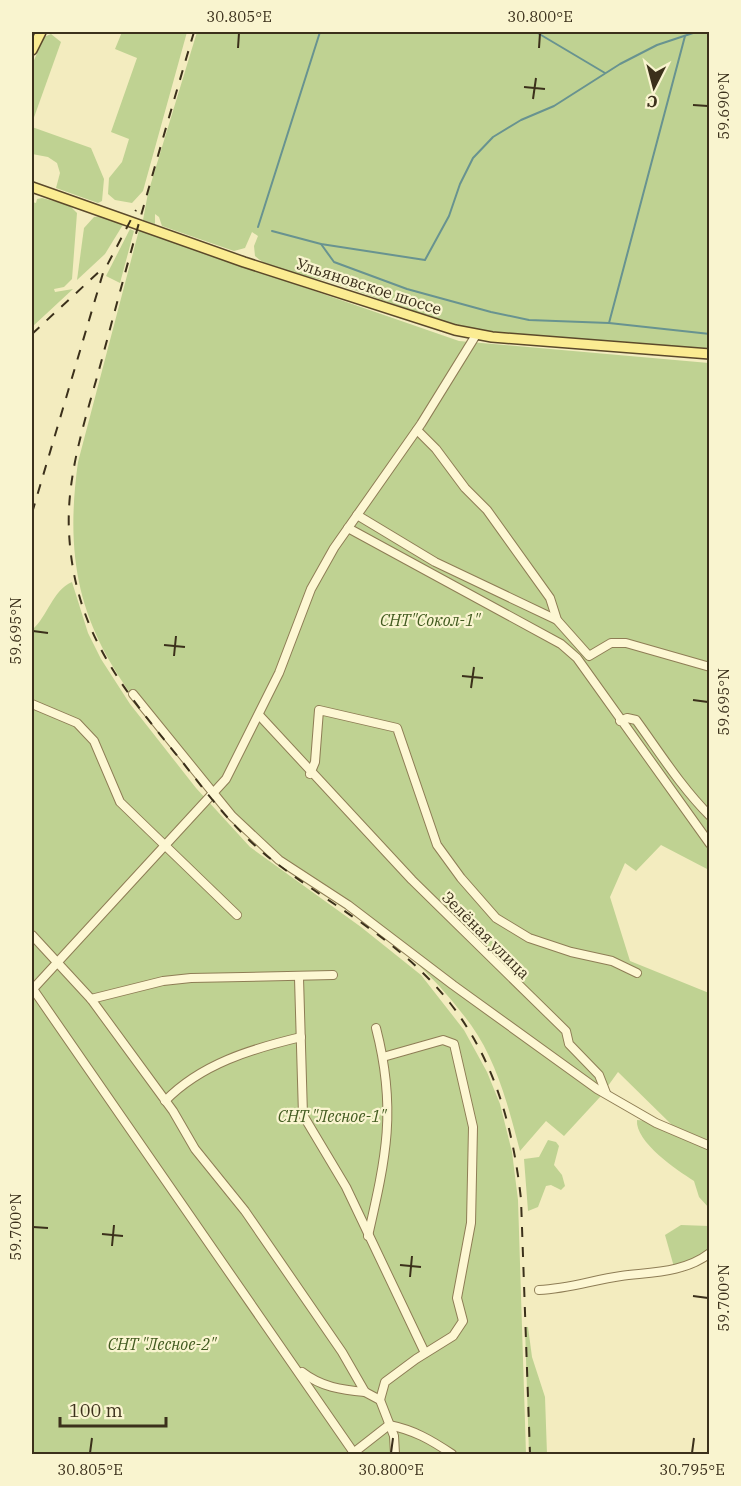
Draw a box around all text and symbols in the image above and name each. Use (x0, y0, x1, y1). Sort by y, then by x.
text: 30.805°E (206, 7, 272, 26)
text: 30.800°E (507, 7, 573, 26)
north arrow (624, 57, 684, 117)
text: 59.690°N (714, 72, 733, 140)
text: С (646, 91, 659, 112)
street label: Ульяновское шоссе (294, 253, 444, 319)
text: 59.695°N (6, 597, 25, 665)
park label: СНТ"Сокол-1" (380, 610, 482, 630)
text: 59.695°N (714, 668, 733, 736)
street label: Зелёная улица (438, 887, 534, 983)
park label: СНТ "Лесное-1" (278, 1106, 388, 1126)
text: 59.700°N (6, 1193, 25, 1261)
text: 59.700°N (714, 1264, 733, 1332)
park label: СНТ "Лесное-2" (108, 1334, 218, 1354)
scale bar (60, 1390, 166, 1428)
text: 100 m (69, 1399, 123, 1422)
text: 30.805°E (57, 1460, 123, 1479)
text: 30.800°E (358, 1460, 424, 1479)
text: 30.795°E (659, 1460, 725, 1479)

